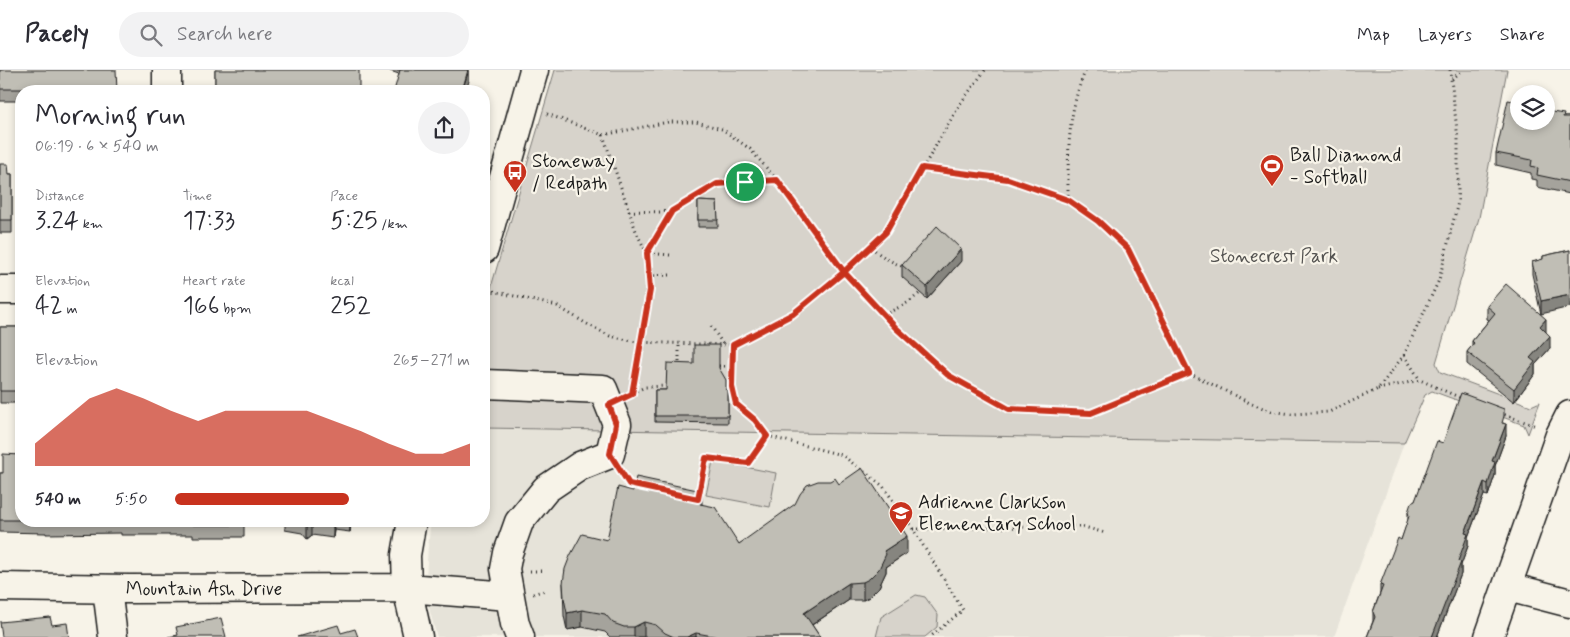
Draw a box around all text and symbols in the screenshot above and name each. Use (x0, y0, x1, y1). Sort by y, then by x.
search box (119, 12, 469, 57)
text: Pacely (25, 19, 89, 50)
icon: search (137, 21, 165, 49)
text: Search here (177, 22, 273, 47)
text: Map (1357, 23, 1390, 47)
text: Layers (1418, 23, 1472, 47)
text: Share (1500, 23, 1545, 47)
map controls (1510, 85, 1555, 130)
button: layers (1510, 85, 1555, 130)
text: Morning run (35, 98, 186, 135)
button: share (418, 102, 470, 154)
text: 06:19 · 6 × 540 m (35, 136, 159, 157)
place label: Ball Diamond - Softball (1290, 143, 1401, 190)
place label: Stoneway / Redpath (532, 149, 615, 196)
sports icon: Ball Diamond - Softball (1259, 153, 1285, 187)
bus stop icon: Stoneway / Redpath (502, 159, 528, 193)
pin (724, 161, 766, 203)
icon: arrive (731, 168, 759, 196)
text: Distance (35, 187, 84, 205)
text: Time (183, 187, 212, 205)
text: Pace (330, 187, 358, 205)
text: 3.24 (35, 205, 79, 238)
text: 17:33 (183, 205, 235, 238)
text: 5:25 (330, 205, 378, 238)
text: km (79, 215, 103, 233)
text: /km (378, 215, 408, 233)
park label: Stonecrest Park (1210, 244, 1338, 269)
text: Elevation (35, 272, 90, 290)
text: Heart rate (183, 272, 246, 290)
text: kcal (330, 272, 354, 290)
text: 42 (35, 290, 63, 323)
text: 166 (183, 290, 219, 323)
text: 252 (330, 290, 371, 323)
text: m (63, 300, 78, 318)
text: bpm (219, 300, 251, 318)
text: Elevation (35, 350, 98, 371)
text: 265–271 m (393, 350, 470, 371)
text: 540 m (35, 489, 81, 510)
text: 5:50 (115, 489, 148, 510)
place label: Adrienne Clarkson Elementary School (918, 490, 1076, 537)
school or university icon: Adrienne Clarkson Elementary School (888, 500, 914, 534)
street label: Mountain Ash Drive (126, 577, 282, 602)

